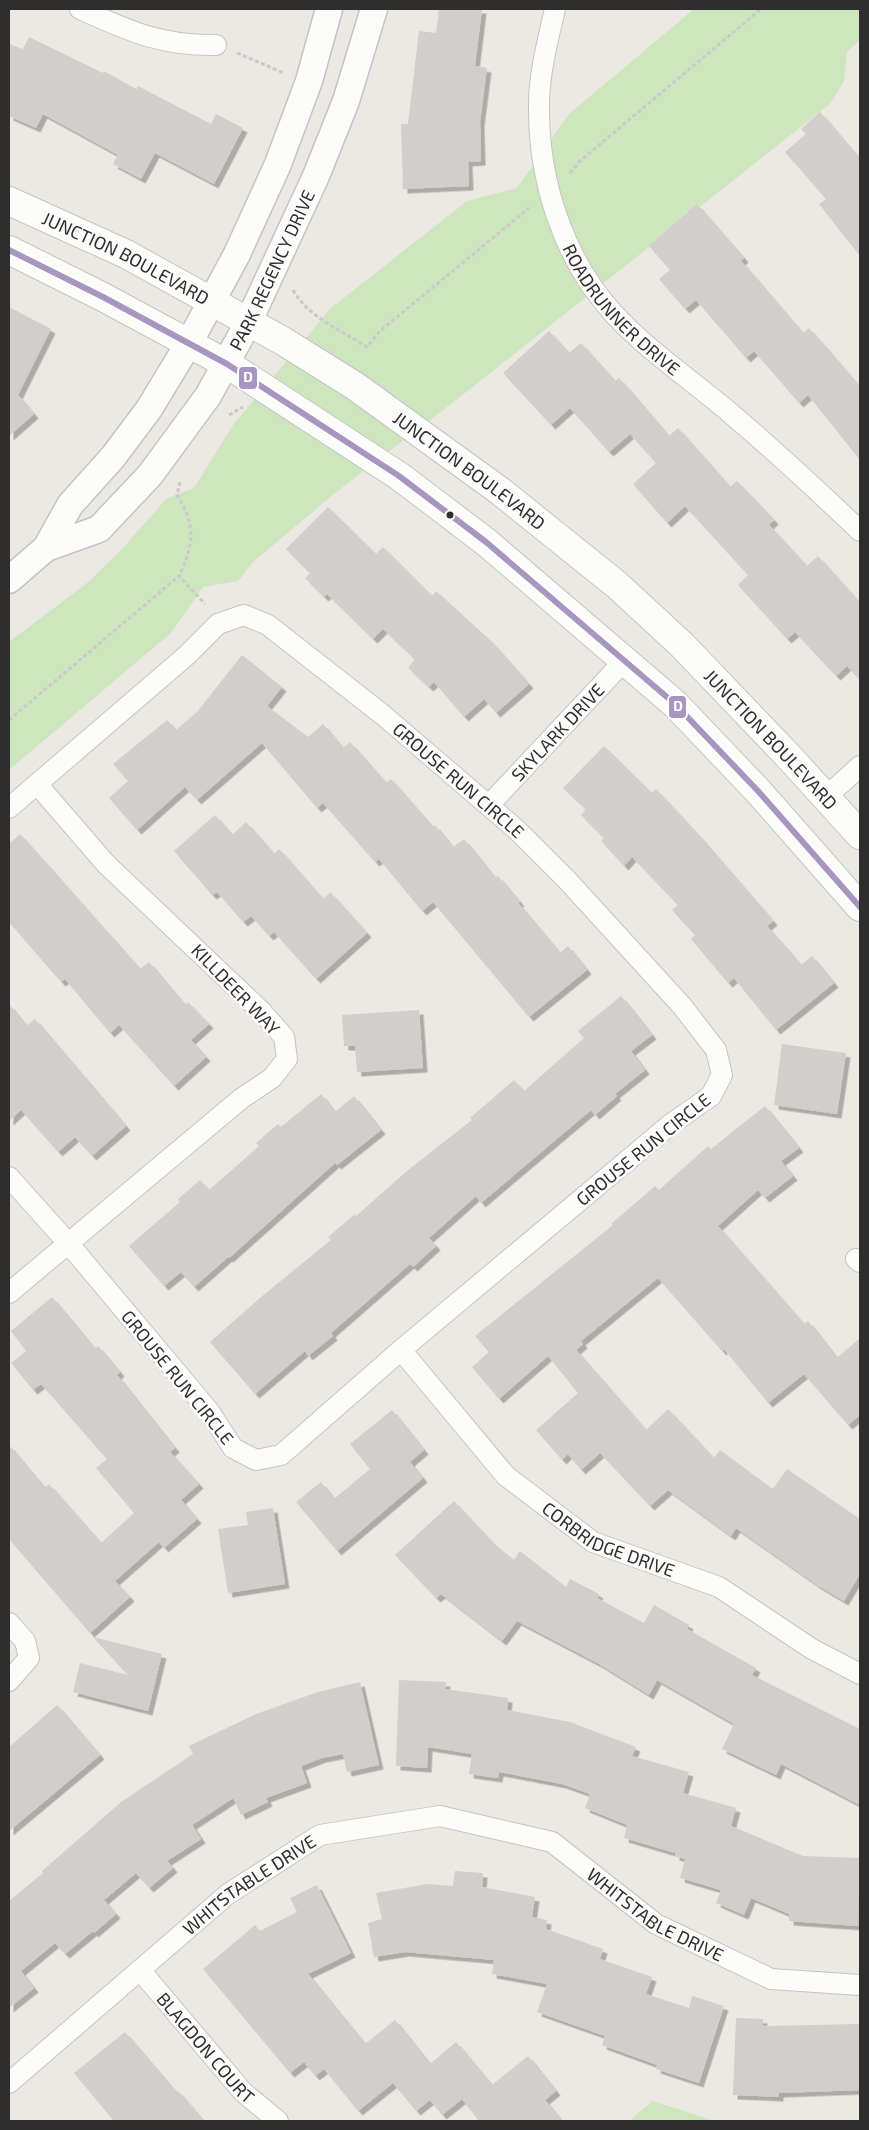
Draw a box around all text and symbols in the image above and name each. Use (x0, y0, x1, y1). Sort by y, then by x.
street label: PARK REGENCY DRIVE (224, 186, 319, 354)
street label: JUNCTION BOULEVARD (39, 207, 213, 309)
street label: ROADRUNNER DRIVE (558, 240, 685, 380)
line badge: D (238, 366, 258, 390)
text: D (243, 368, 253, 385)
street label: JUNCTION BOULEVARD (389, 406, 550, 534)
unlabelled marker (445, 510, 455, 520)
street label: JUNCTION BOULEVARD (700, 664, 842, 814)
street label: SKYLARK DRIVE (506, 679, 609, 786)
line badge: D (668, 695, 687, 719)
text: D (673, 697, 683, 714)
street label: GROUSE RUN CIRCLE (389, 718, 529, 842)
street label: KILLDEER WAY (187, 939, 285, 1040)
street label: GROUSE RUN CIRCLE (572, 1088, 714, 1210)
street label: GROUSE RUN CIRCLE (117, 1306, 239, 1448)
street label: CORBRIDGE DRIVE (538, 1497, 678, 1581)
street label: WHITSTABLE DRIVE (178, 1830, 320, 1939)
street label: WHITSTABLE DRIVE (583, 1863, 727, 1966)
street label: BLAGDON COURT (153, 1988, 260, 2108)

